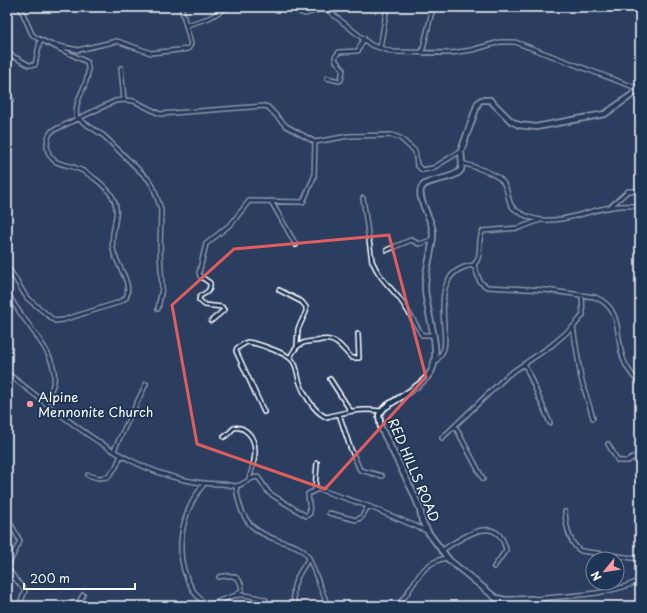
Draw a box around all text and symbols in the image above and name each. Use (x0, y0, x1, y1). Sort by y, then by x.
place label: Alpine Mennonite Church (38, 387, 153, 421)
marker: Alpine Mennonite Church (25, 399, 35, 409)
street label: RED HILLS ROAD (384, 415, 445, 525)
north arrow (585, 551, 625, 591)
scale bar (24, 565, 135, 591)
text: N (586, 568, 605, 584)
text: 200 m (30, 569, 70, 587)

